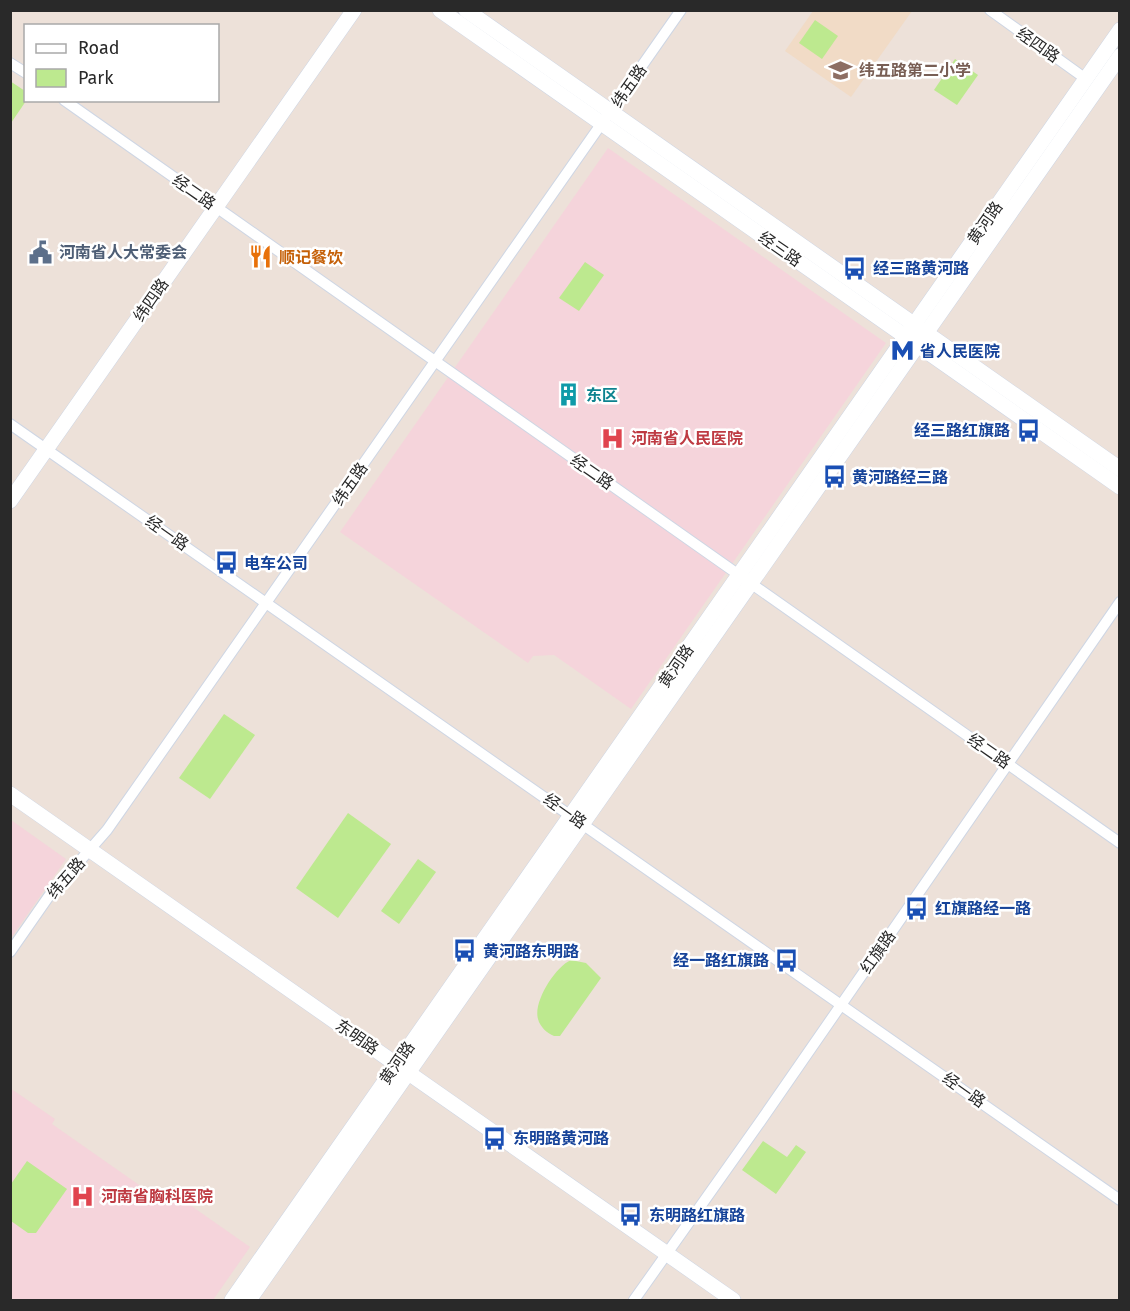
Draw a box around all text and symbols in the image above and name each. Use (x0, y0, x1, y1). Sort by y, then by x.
street label: 经四路 (1013, 23, 1063, 67)
legend (24, 24, 219, 102)
text: Road (78, 37, 120, 59)
school or university icon: 纬五路第二小学 (828, 57, 854, 83)
street label: 纬五路 (607, 61, 651, 111)
place label: 纬五路第二小学 (859, 61, 971, 80)
text: Park (78, 67, 114, 89)
street label: 经二路 (169, 170, 219, 214)
street label: 黄河路 (963, 198, 1007, 248)
street label: 经三路 (755, 227, 805, 271)
public building icon: 河南省人大常委会 (28, 239, 54, 265)
place label: 河南省人大常委会 (59, 243, 187, 262)
restaurant icon: 顺记餐饮 (248, 244, 274, 270)
place label: 顺记餐饮 (279, 248, 343, 267)
bus stop icon: 经三路黄河路 (842, 255, 868, 281)
place label: 经三路黄河路 (873, 259, 969, 278)
street label: 纬四路 (129, 275, 173, 325)
metro station icon: 省人民医院 (889, 338, 915, 364)
place label: 省人民医院 (920, 342, 1000, 361)
building icon: 东区 (555, 382, 581, 408)
place label: 东区 (586, 386, 618, 405)
bus stop icon: 经三路红旗路 (1015, 417, 1041, 443)
place label: 经三路红旗路 (914, 421, 1010, 440)
hospital icon: 河南省人民医院 (600, 425, 626, 451)
place label: 河南省人民医院 (631, 429, 743, 448)
street label: 经二路 (567, 450, 617, 494)
street label: 纬五路 (328, 459, 372, 509)
bus stop icon: 黄河路经三路 (821, 464, 847, 490)
place label: 黄河路经三路 (852, 468, 948, 487)
street label: 经一路 (142, 511, 192, 555)
bus stop icon: 电车公司 (213, 550, 239, 576)
place label: 电车公司 (244, 554, 308, 573)
street label: 黄河路 (654, 641, 698, 691)
street label: 经二路 (964, 729, 1014, 773)
street label: 经一路 (540, 789, 590, 833)
street label: 纬五路 (43, 854, 89, 902)
bus stop icon: 红旗路经一路 (904, 895, 930, 921)
place label: 红旗路经一路 (935, 899, 1031, 918)
street label: 红旗路 (856, 927, 900, 977)
bus stop icon: 黄河路东明路 (452, 938, 478, 964)
place label: 黄河路东明路 (483, 942, 579, 961)
bus stop icon: 经一路红旗路 (774, 947, 800, 973)
place label: 经一路红旗路 (673, 951, 769, 970)
street label: 东明路 (332, 1015, 382, 1059)
street label: 黄河路 (375, 1038, 419, 1088)
street label: 经一路 (939, 1068, 989, 1112)
bus stop icon: 东明路黄河路 (482, 1125, 508, 1151)
place label: 东明路黄河路 (513, 1129, 609, 1148)
hospital icon: 河南省胸科医院 (70, 1183, 96, 1209)
place label: 河南省胸科医院 (101, 1187, 213, 1206)
bus stop icon: 东明路红旗路 (618, 1202, 644, 1228)
place label: 东明路红旗路 (649, 1206, 745, 1225)

